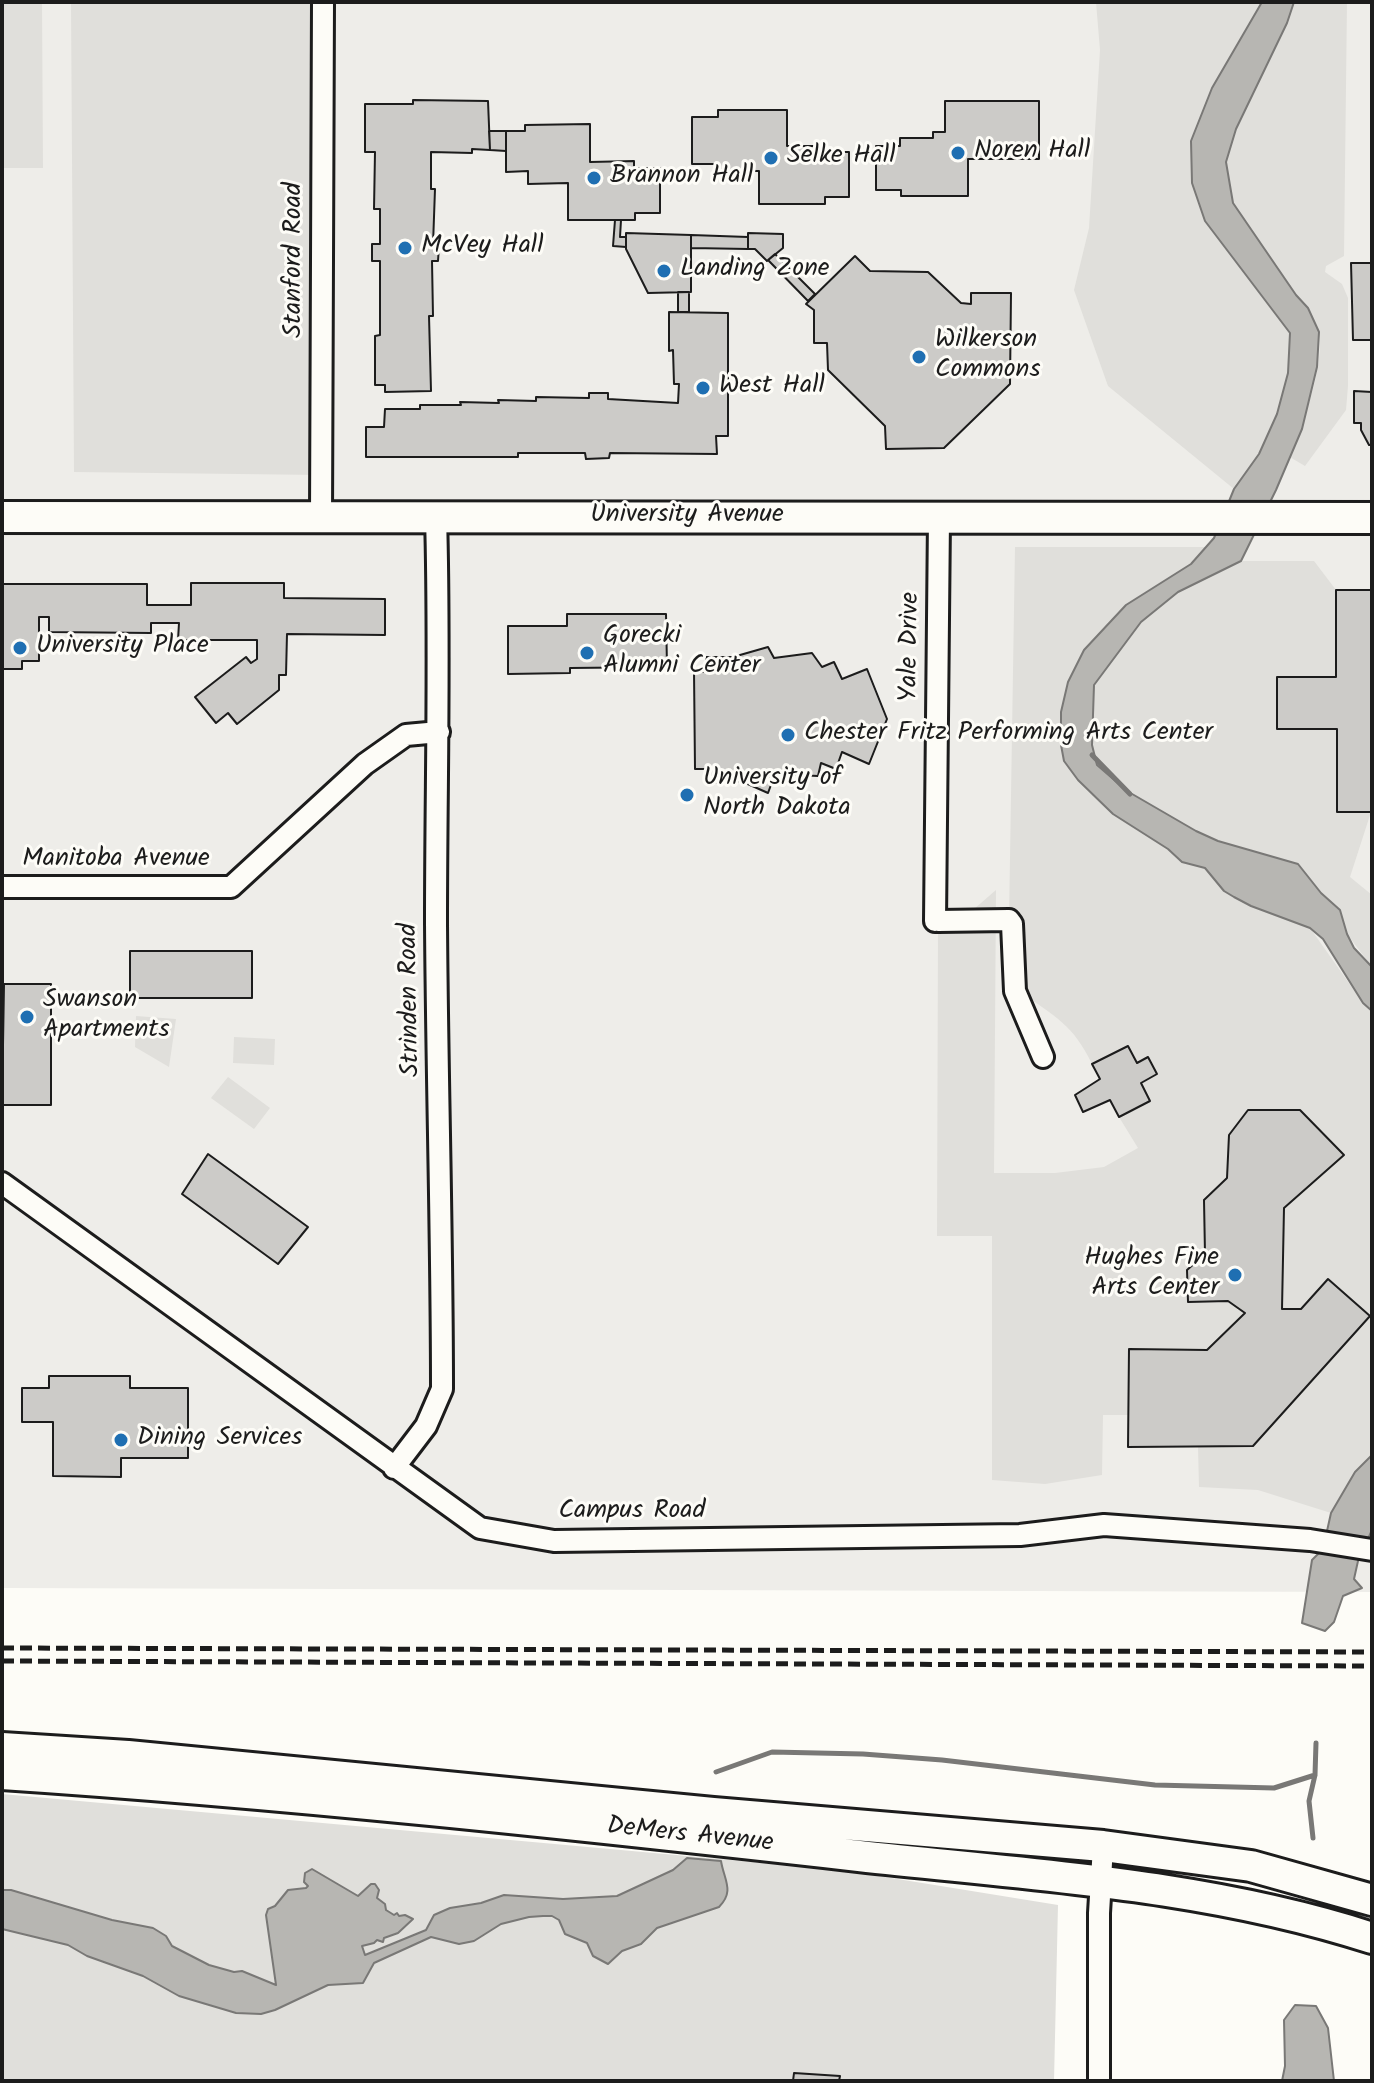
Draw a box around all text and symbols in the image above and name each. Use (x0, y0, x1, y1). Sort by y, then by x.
place label: Noren Hall (974, 137, 1090, 169)
place label: Selke Hall (787, 142, 896, 174)
marker: Noren Hall (949, 144, 967, 162)
marker: Selke Hall (762, 149, 780, 167)
place label: Brannon Hall (610, 162, 753, 194)
marker: Brannon Hall (585, 169, 603, 187)
street label: Stanford Road (280, 182, 312, 338)
place label: McVey Hall (421, 232, 544, 264)
marker: McVey Hall (396, 239, 414, 257)
place label: Landing Zone (680, 255, 829, 287)
marker: Landing Zone (655, 262, 673, 280)
place label: Wilkerson Commons (935, 326, 1040, 388)
marker: Wilkerson Commons (910, 348, 928, 366)
place label: West Hall (719, 372, 825, 404)
marker: West Hall (694, 379, 712, 397)
street label: University Avenue (590, 501, 784, 533)
street label: Yale Drive (895, 592, 929, 702)
place label: Gorecki Alumni Center (603, 622, 760, 684)
place label: University Place (36, 632, 209, 664)
marker: University Place (11, 639, 29, 657)
marker: Gorecki Alumni Center (578, 644, 596, 662)
place label: Chester Fritz Performing Arts Center (804, 719, 1213, 751)
marker: Chester Fritz Performing Arts Center (779, 726, 797, 744)
place label: University of North Dakota (703, 764, 851, 826)
marker: University of North Dakota (678, 786, 696, 804)
street label: Manitoba Avenue (22, 845, 210, 877)
street label: Strinden Road (395, 923, 429, 1077)
place label: Swanson Apartments (43, 986, 169, 1048)
marker: Swanson Apartments (18, 1008, 36, 1026)
place label: Hughes Fine Arts Center (1084, 1244, 1219, 1306)
marker: Hughes Fine Arts Center (1226, 1266, 1244, 1284)
place label: Dining Services (137, 1424, 302, 1456)
marker: Dining Services (112, 1431, 130, 1449)
street label: Campus Road (558, 1497, 706, 1529)
street label: DeMers Avenue (605, 1813, 775, 1861)

